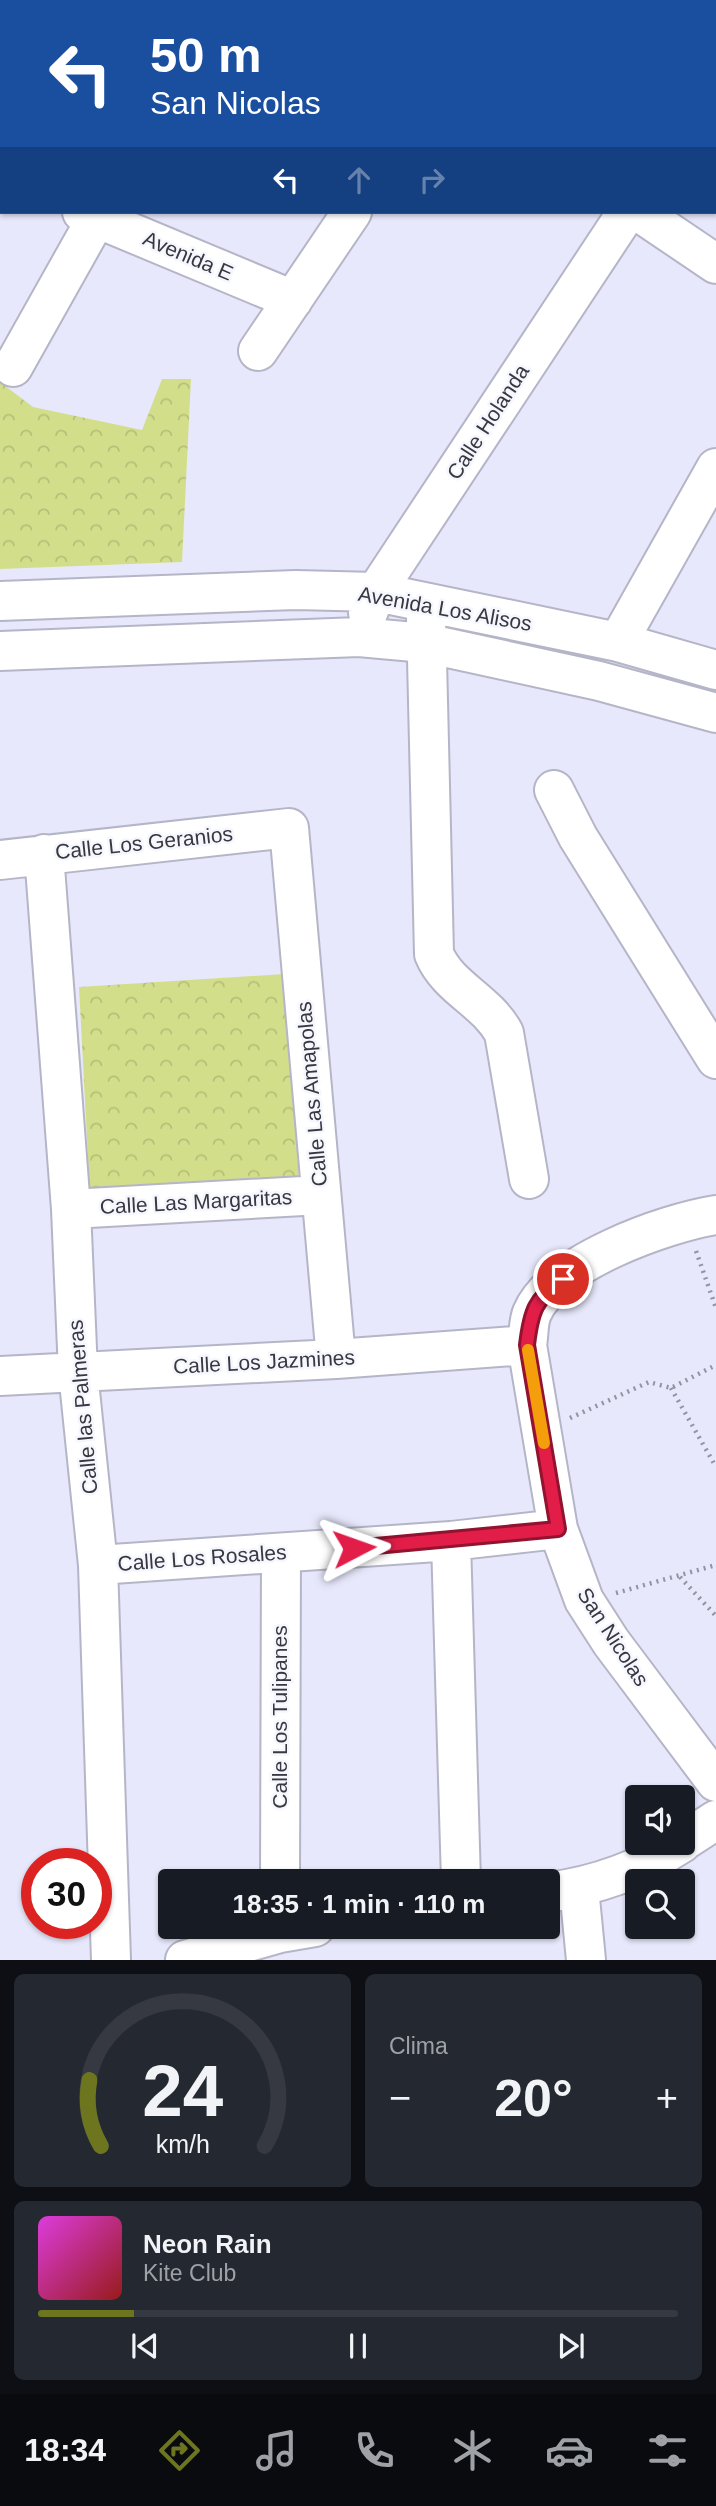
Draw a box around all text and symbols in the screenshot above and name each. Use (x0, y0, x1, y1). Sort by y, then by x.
icon: left (35, 28, 126, 119)
text: 50 m (150, 28, 262, 82)
text: San Nicolas (150, 85, 321, 121)
icon: left (267, 161, 305, 199)
icon: ahead (340, 161, 378, 199)
icon: right (413, 161, 451, 199)
street label: Avenida E (140, 226, 237, 285)
street label: Calle Holanda (442, 360, 533, 483)
street label: Avenida Los Alisos (356, 582, 534, 635)
street label: Calle Los Geranios (54, 822, 234, 863)
street label: Calle Las Amapolas (292, 1001, 331, 1187)
street label: Calle Las Margaritas (99, 1185, 293, 1218)
pin (533, 1249, 593, 1309)
icon: arrive (544, 1260, 582, 1298)
street label: Calle las Palmeras (63, 1319, 102, 1495)
street label: Calle Los Jazmines (172, 1345, 355, 1378)
position arrow (317, 1511, 391, 1585)
street label: Calle Los Rosales (117, 1540, 287, 1575)
street label: San Nicolas (573, 1583, 654, 1690)
street label: Calle Los Tulipanes (268, 1625, 291, 1809)
map controls (625, 1785, 695, 1939)
button: sound (625, 1785, 695, 1855)
speed limit sign: 30 (21, 1848, 112, 1939)
button: search (625, 1869, 695, 1939)
text: 18:35 · 1 min · 110 m (233, 1889, 485, 1919)
text: Clima (389, 2033, 448, 2059)
text: 24 (142, 2051, 223, 2132)
text: 20° (494, 2069, 573, 2127)
text: − (389, 2077, 411, 2119)
text: + (656, 2077, 678, 2119)
text: km/h (155, 2130, 210, 2158)
text: Neon Rain (143, 2229, 272, 2259)
text: Kite Club (143, 2260, 236, 2286)
icon: previous (126, 2327, 164, 2365)
icon: pause (339, 2327, 377, 2365)
icon: next (552, 2327, 590, 2365)
icon: directions (155, 2426, 204, 2475)
icon: music (252, 2426, 301, 2475)
icon: phone (350, 2426, 399, 2475)
icon: climate (448, 2426, 497, 2475)
icon: car (545, 2426, 594, 2475)
icon: filters (643, 2426, 692, 2475)
text: 18:34 (24, 2432, 106, 2468)

